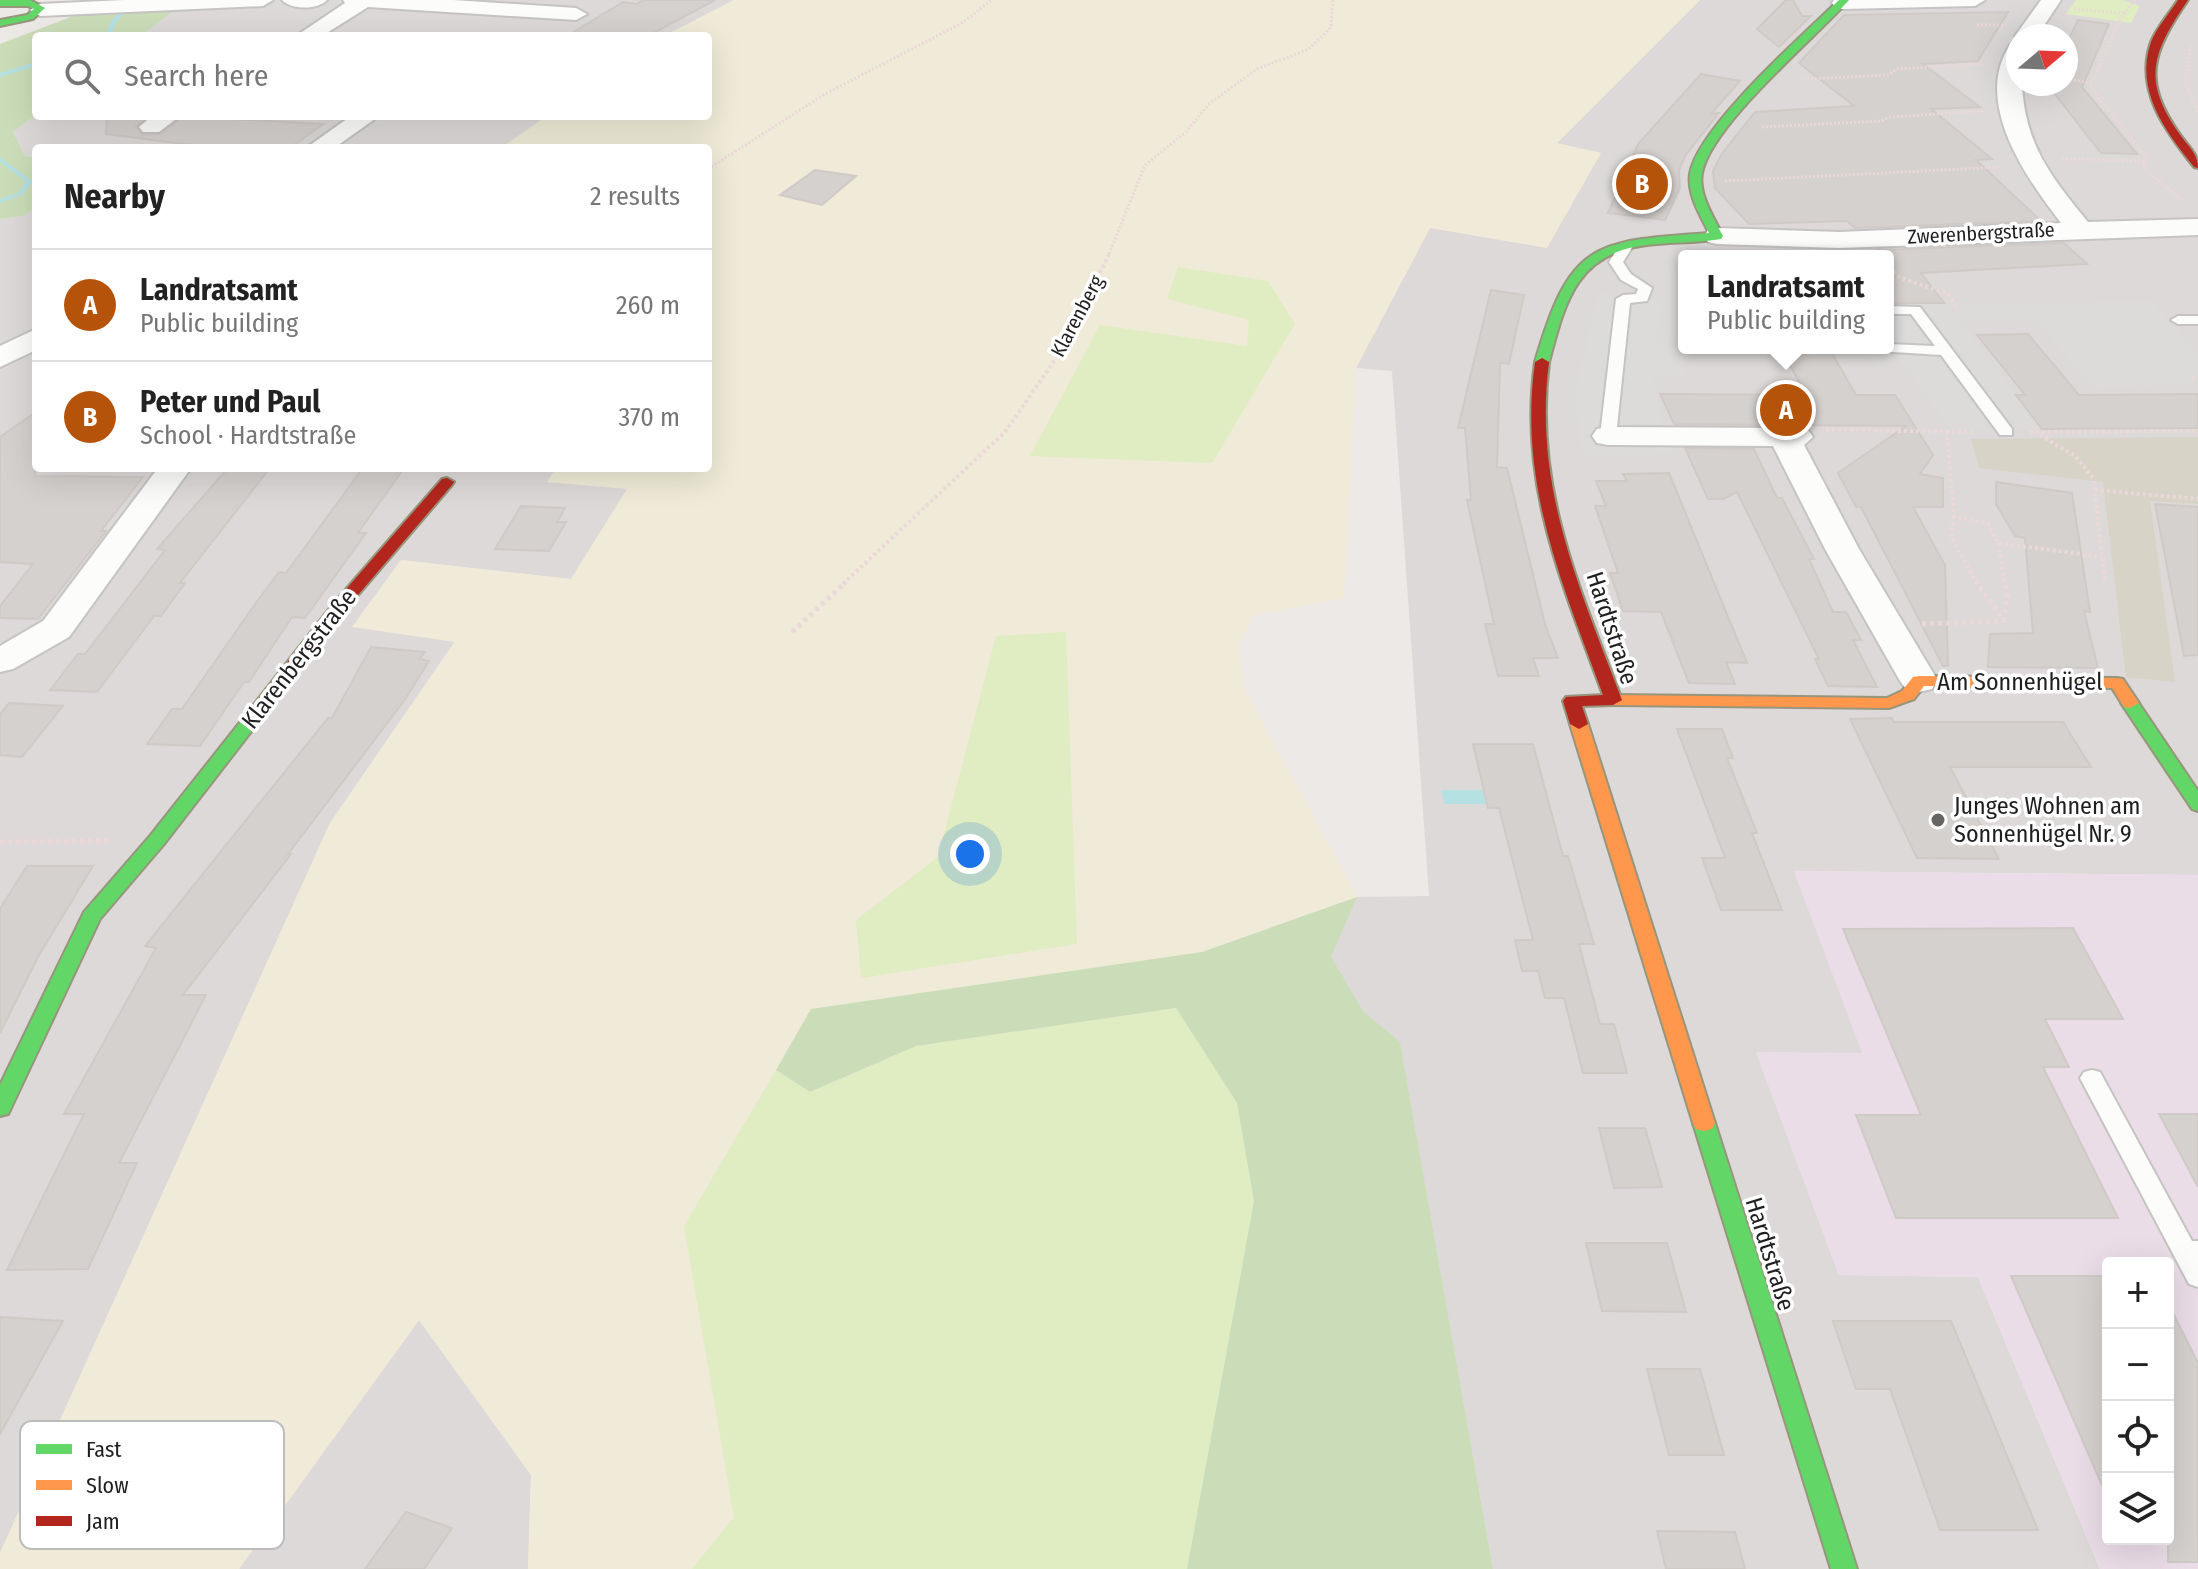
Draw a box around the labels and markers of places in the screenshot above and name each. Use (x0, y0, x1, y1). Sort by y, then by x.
pin: B (1616, 154, 1668, 214)
pin: A (1760, 380, 1812, 440)
place label: Junges Wohnen am Sonnenhügel Nr. 9 (1954, 792, 2140, 848)
marker: Junges Wohnen am Sonnenhügel Nr. 9 (1929, 811, 1947, 829)

